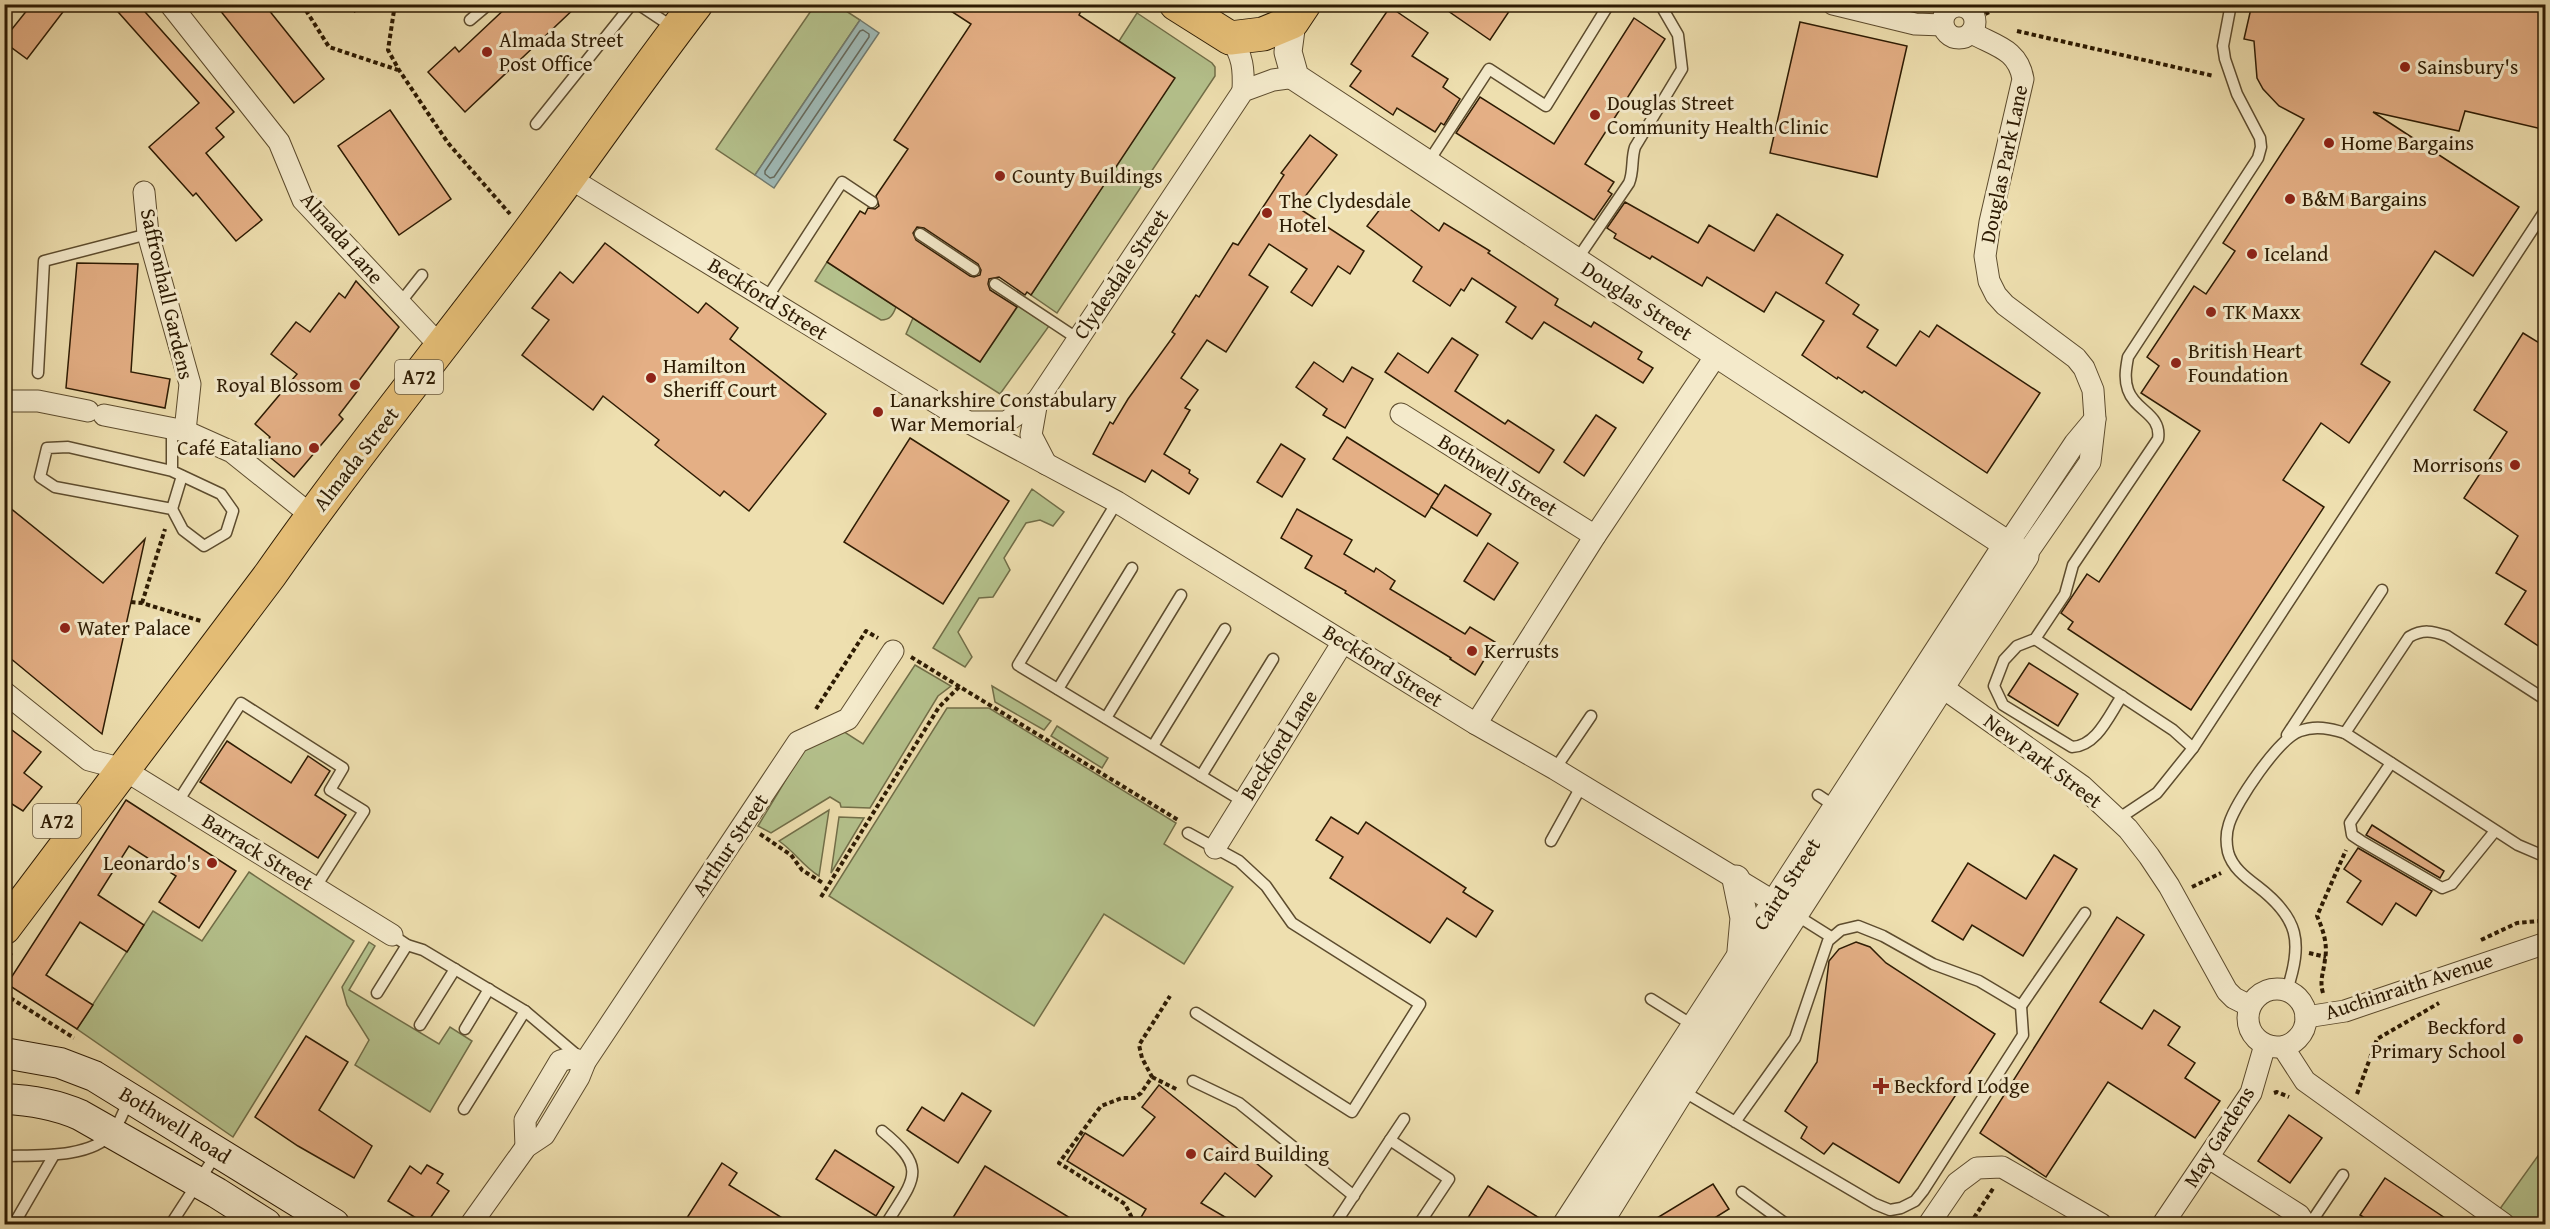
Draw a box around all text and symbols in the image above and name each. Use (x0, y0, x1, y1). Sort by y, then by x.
place label: Almada Street Post Office (499, 24, 624, 79)
marker: Almada Street Post Office (480, 45, 494, 59)
place label: Sainsbury's (2417, 51, 2518, 82)
marker: Sainsbury's (2398, 60, 2412, 74)
street label: Douglas Park Lane (1972, 82, 2035, 246)
place label: Douglas Street Community Health Clinic (1607, 87, 1829, 142)
marker: Douglas Street Community Health Clinic (1588, 108, 1602, 122)
place label: Home Bargains (2341, 127, 2474, 158)
marker: Home Bargains (2322, 136, 2336, 150)
place label: County Buildings (1012, 160, 1163, 191)
marker: County Buildings (993, 169, 1007, 183)
place label: B&M Bargains (2302, 183, 2427, 214)
street label: Almada Lane (294, 185, 391, 291)
place label: The Clydesdale Hotel (1279, 185, 1411, 240)
marker: B&M Bargains (2283, 192, 2297, 206)
street label: Clydesdale Street (1065, 202, 1176, 345)
street label: Saffronhall Gardens (133, 205, 202, 382)
marker: The Clydesdale Hotel (1260, 206, 1274, 220)
place label: Iceland (2264, 238, 2329, 269)
marker: Iceland (2245, 247, 2259, 261)
street label: Beckford Street (702, 249, 835, 348)
street label: Douglas Street (1575, 253, 1700, 349)
place label: TK Maxx (2223, 296, 2301, 327)
marker: TK Maxx (2204, 305, 2218, 319)
place label: British Heart Foundation (2188, 335, 2303, 390)
place label: Hamilton Sheriff Court (663, 350, 778, 405)
marker: British Heart Foundation (2169, 356, 2183, 370)
road number: A72 (395, 360, 443, 394)
place label: Royal Blossom (217, 369, 343, 400)
marker: Hamilton Sheriff Court (644, 371, 658, 385)
marker: Royal Blossom (348, 378, 362, 392)
place label: Lanarkshire Constabulary War Memorial (890, 384, 1117, 439)
street label: Almada Street (305, 400, 407, 517)
marker: Lanarkshire Constabulary War Memorial (871, 405, 885, 419)
street label: Bothwell Street (1433, 425, 1565, 524)
place label: Café Eataliano (177, 432, 302, 463)
marker: Café Eataliano (307, 441, 321, 455)
place label: Morrisons (2413, 449, 2503, 480)
marker: Morrisons (2508, 458, 2522, 472)
place label: Water Palace (77, 612, 191, 643)
street label: Beckford Street (1317, 616, 1450, 715)
marker: Water Palace (58, 621, 72, 635)
place label: Kerrusts (1484, 635, 1559, 666)
marker: Kerrusts (1465, 644, 1479, 658)
street label: Beckford Lane (1232, 683, 1325, 806)
street label: New Park Street (1978, 706, 2110, 816)
street label: Arthur Street (684, 787, 776, 902)
road number: A72 (33, 804, 81, 838)
street label: Barrack Street (197, 805, 321, 898)
street label: Caird Street (1745, 831, 1828, 936)
place label: Leonardo's (103, 847, 200, 878)
marker: Leonardo's (205, 856, 219, 870)
street label: Auchinraith Avenue (2321, 944, 2497, 1027)
place label: Beckford Primary School (2371, 1011, 2507, 1066)
marker: Beckford Primary School (2511, 1032, 2525, 1046)
place label: Beckford Lodge (1894, 1070, 2030, 1101)
marker: Beckford Lodge (1872, 1077, 1890, 1095)
street label: Bothwell Road (113, 1078, 238, 1172)
street label: May Gardens (2175, 1080, 2262, 1193)
place label: Caird Building (1203, 1138, 1329, 1169)
marker: Caird Building (1184, 1147, 1198, 1161)

